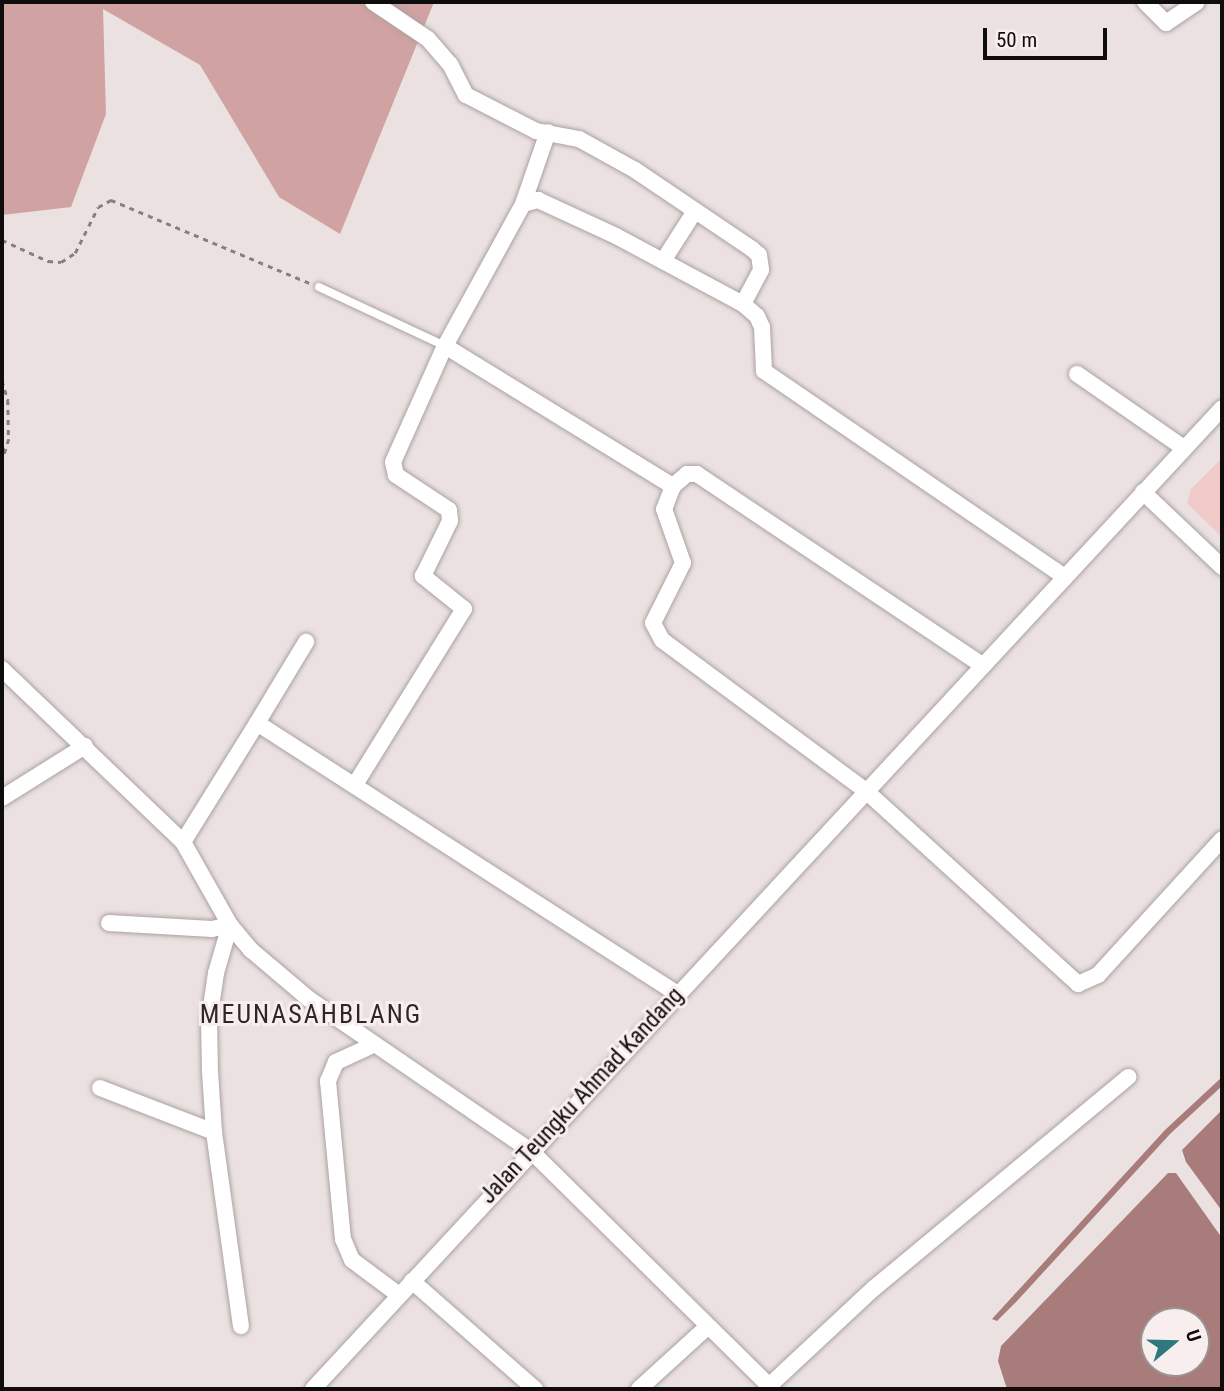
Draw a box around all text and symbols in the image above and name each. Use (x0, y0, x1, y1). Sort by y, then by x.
scale bar (986, 14, 1110, 58)
text: 50 m (996, 28, 1037, 52)
street label: Jalan Teungku Ahmad Kandang (474, 982, 690, 1210)
district label: MEUNASAHBLANG (201, 999, 421, 1031)
north arrow (1140, 1307, 1210, 1377)
text: U (1181, 1327, 1206, 1345)

